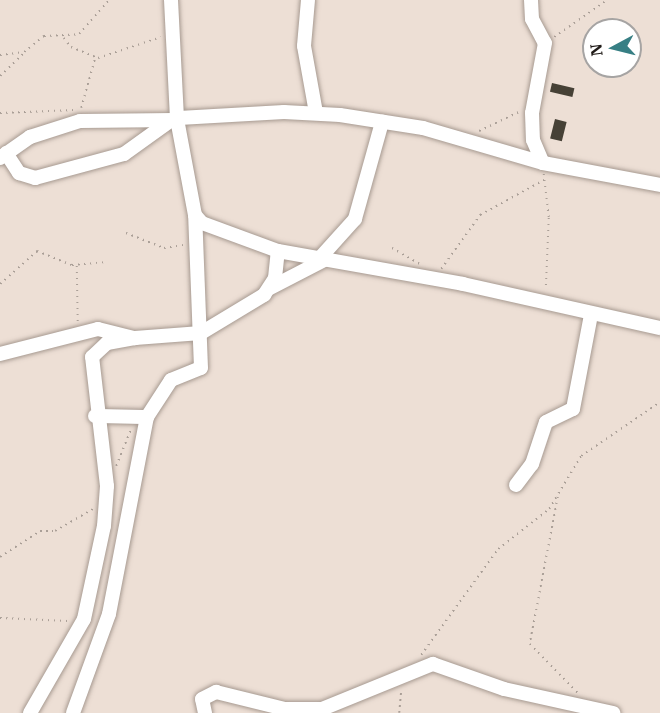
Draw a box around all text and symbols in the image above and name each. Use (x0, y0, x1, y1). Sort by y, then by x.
north arrow (582, 18, 642, 78)
text: N (585, 42, 607, 57)

